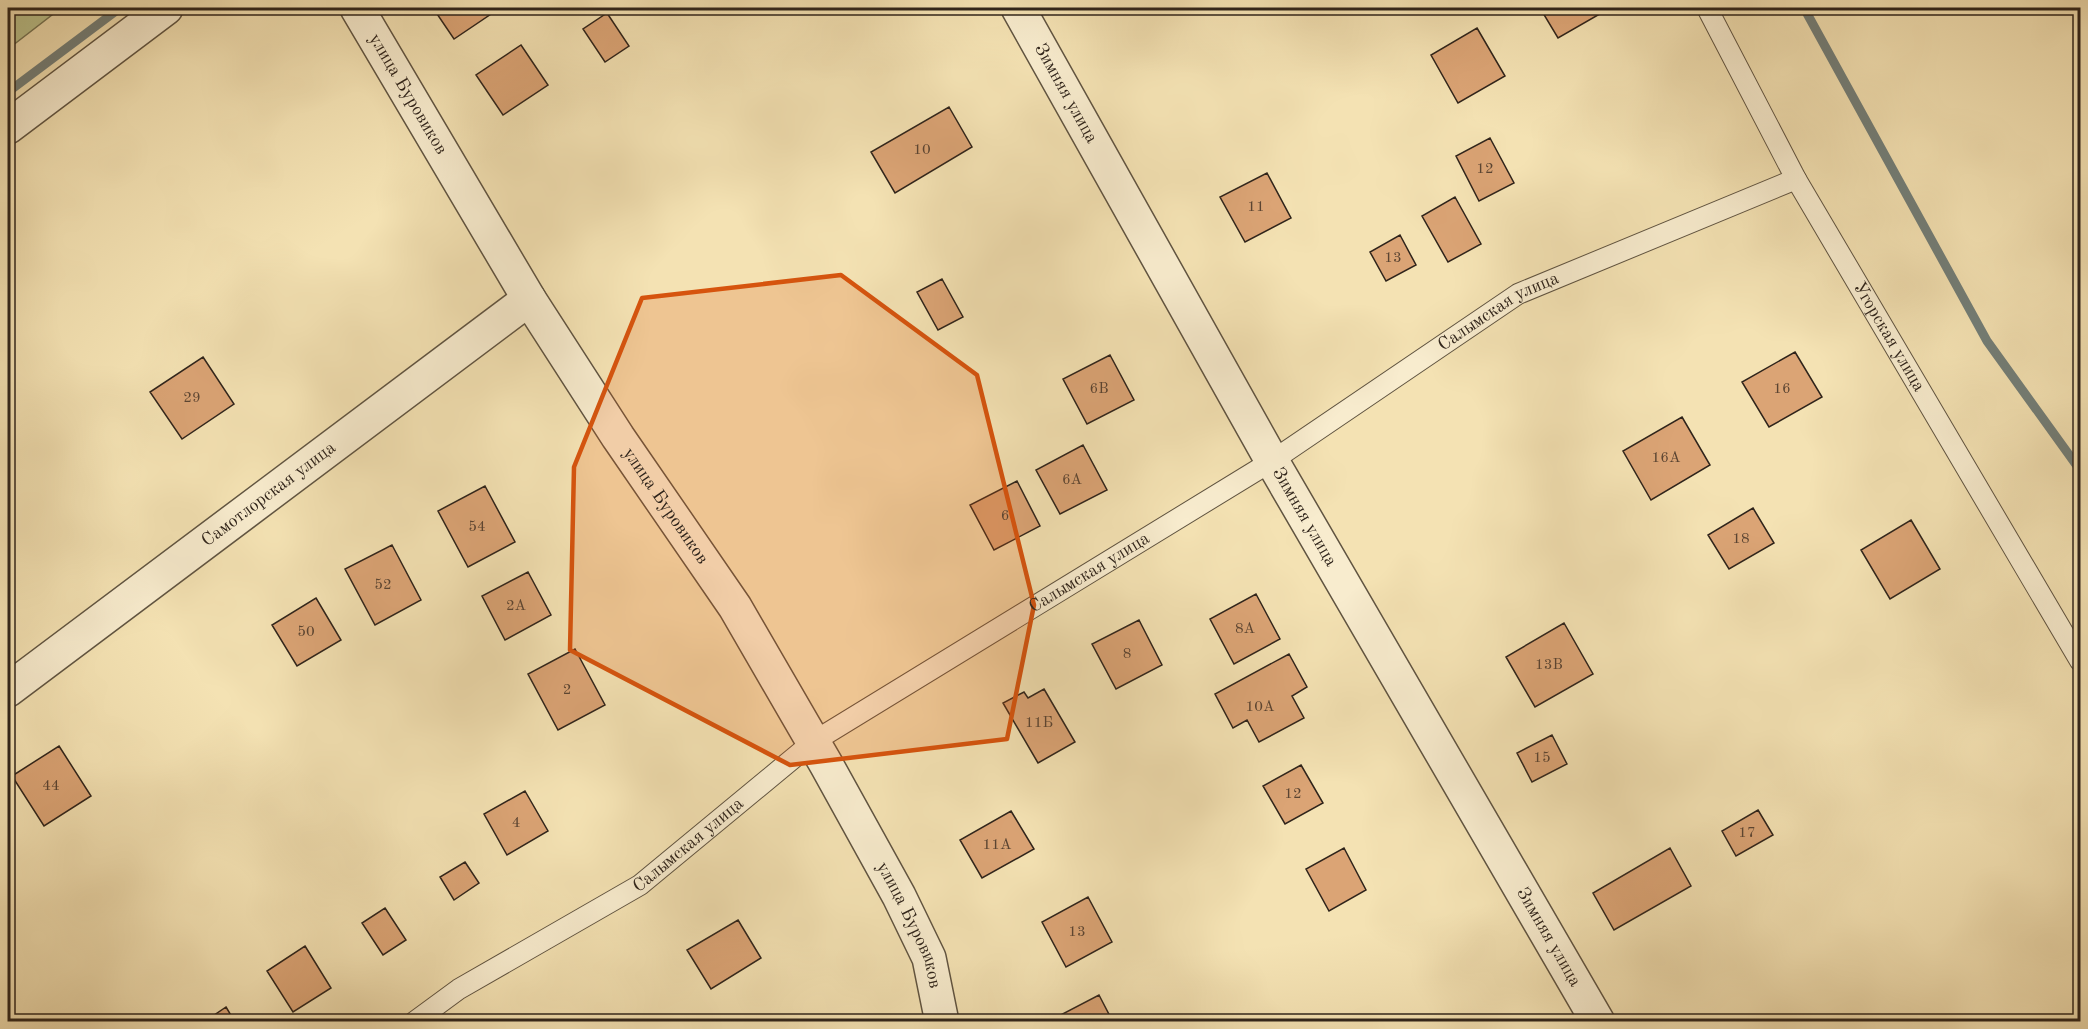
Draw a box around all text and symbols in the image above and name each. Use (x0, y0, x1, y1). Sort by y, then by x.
street label: улица Буровиков (365, 31, 450, 157)
street label: Зимняя улица (1031, 41, 1101, 146)
house number: 10 (913, 143, 931, 158)
house number: 12 (1476, 162, 1494, 177)
house number: 11 (1247, 200, 1265, 215)
house number: 13 (1384, 251, 1402, 266)
street label: Салымская улица (1435, 269, 1562, 354)
street label: Угорская улица (1850, 279, 1928, 395)
house number: 6В (1089, 382, 1109, 397)
house number: 16 (1773, 382, 1791, 397)
house number: 29 (183, 391, 201, 406)
street label: Самотлорская улица (198, 438, 339, 550)
street label: улица Буровиков (619, 445, 712, 567)
house number: 16А (1652, 451, 1681, 466)
street label: Зимняя улица (1269, 464, 1340, 570)
house number: 6А (1062, 473, 1083, 488)
house number: 6 (1001, 509, 1009, 524)
house number: 54 (468, 520, 486, 535)
street label: Салымская улица (1026, 529, 1153, 616)
house number: 18 (1732, 532, 1750, 547)
house number: 52 (374, 578, 392, 593)
house number: 2А (506, 599, 527, 614)
house number: 8А (1235, 622, 1256, 637)
house number: 50 (297, 625, 315, 640)
house number: 8 (1123, 647, 1131, 662)
house number: 13В (1535, 658, 1563, 673)
house number: 2 (563, 683, 571, 698)
house number: 10А (1246, 700, 1275, 715)
house number: 11Б (1025, 716, 1053, 731)
house number: 15 (1533, 751, 1551, 766)
house number: 44 (42, 779, 60, 794)
house number: 12 (1284, 787, 1302, 802)
street label: Салымская улица (630, 794, 747, 896)
house number: 4 (512, 816, 520, 831)
house number: 17 (1738, 826, 1756, 841)
house number: 11А (983, 838, 1012, 853)
street label: улица Буровиков (873, 859, 944, 990)
street label: Зимняя улица (1513, 885, 1584, 990)
house number: 13 (1068, 925, 1086, 940)

